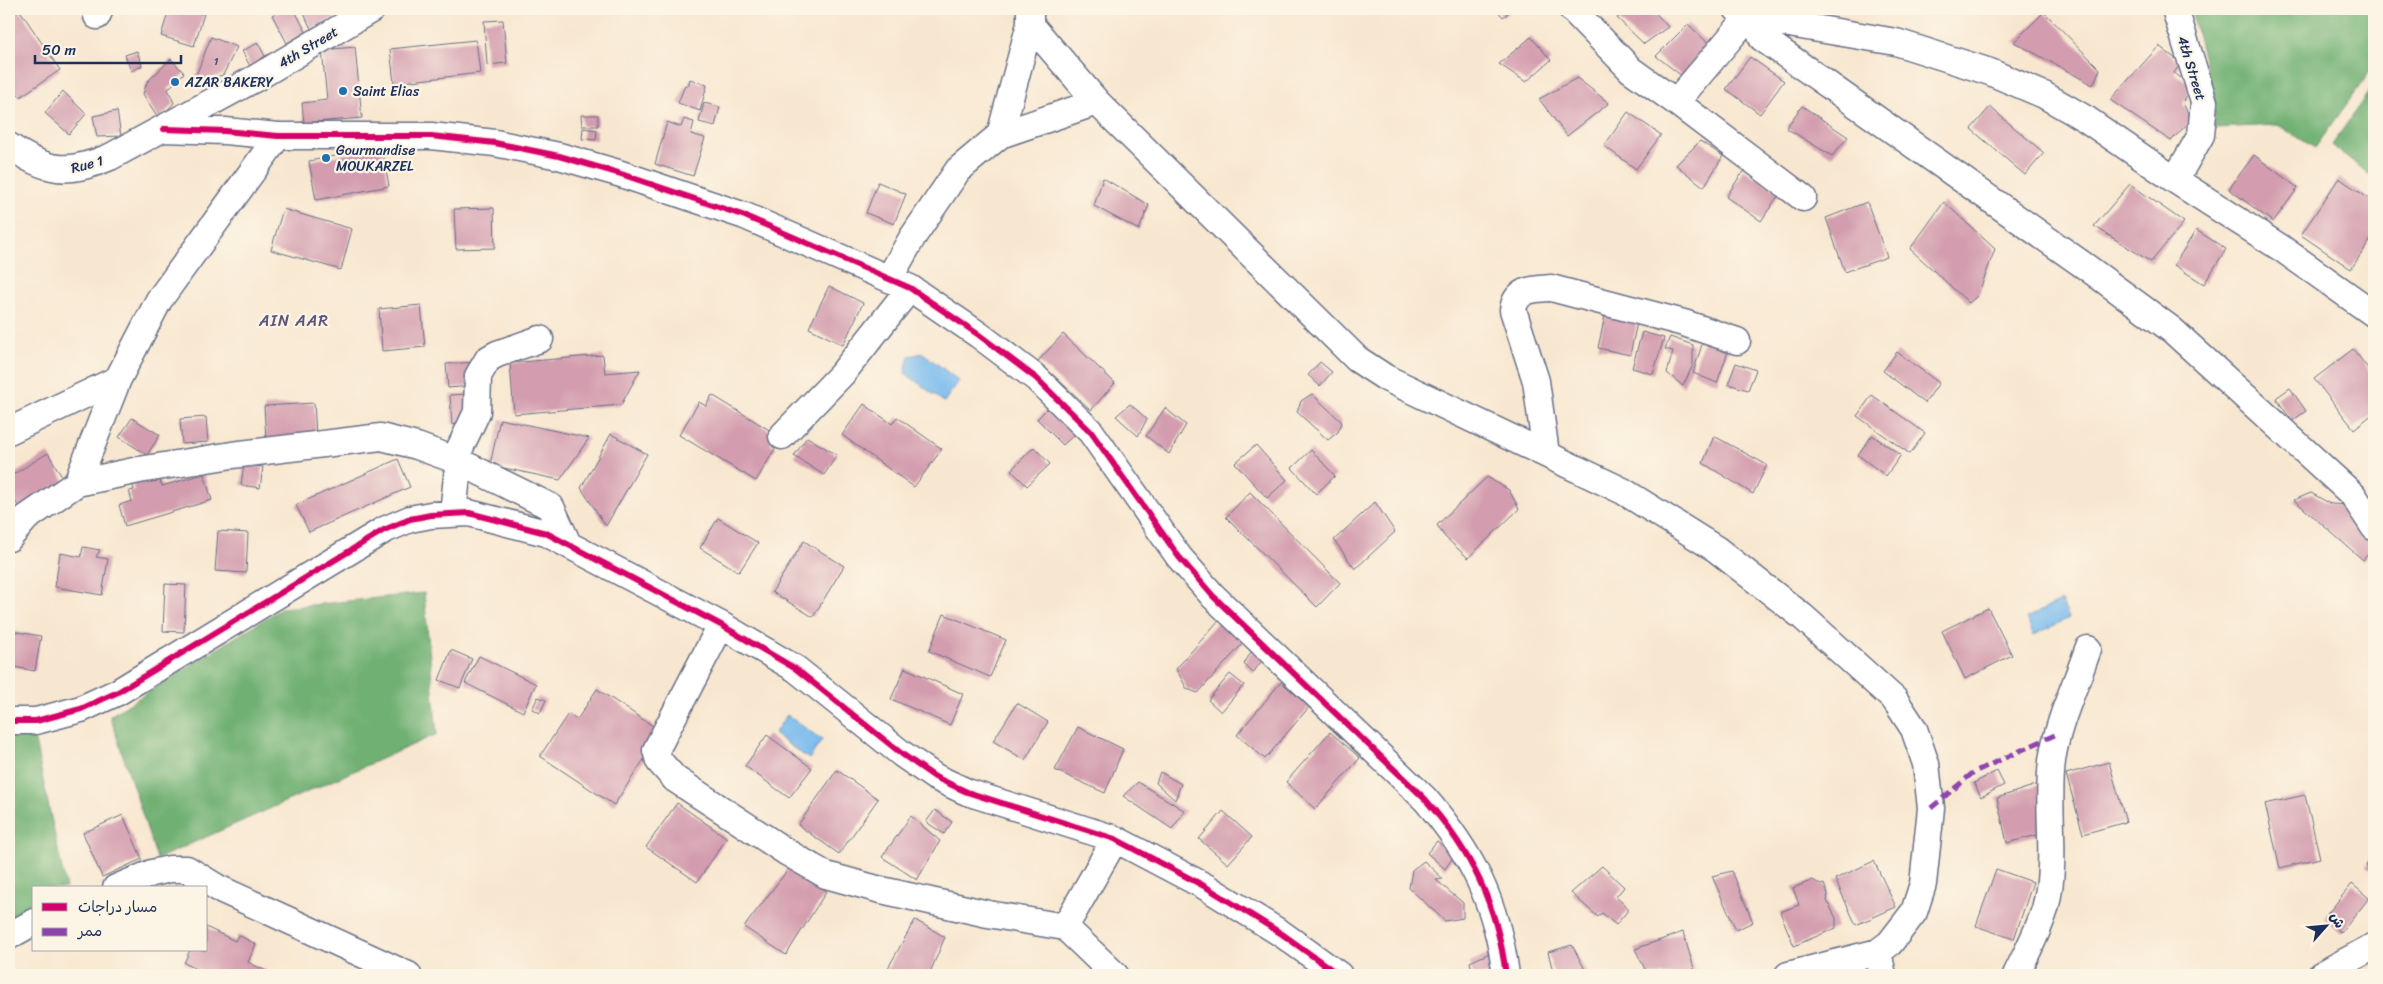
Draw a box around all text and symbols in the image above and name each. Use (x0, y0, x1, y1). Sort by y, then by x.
street label: 4th Street (273, 20, 343, 75)
scale bar (35, 32, 181, 64)
street label: 4th Street (2170, 33, 2213, 104)
text: 50 m (42, 37, 77, 63)
house number: 1 (214, 52, 219, 71)
place label: AZAR BAKERY (184, 70, 274, 95)
marker: AZAR BAKERY (169, 76, 181, 88)
place label: Saint Elias (353, 79, 420, 104)
marker: Saint Elias (337, 85, 349, 97)
place label: Gourmandise MOUKARZEL (336, 138, 415, 179)
street label: Rue 1 (68, 148, 106, 181)
marker: Gourmandise MOUKARZEL (320, 152, 332, 164)
district label: AIN AAR (258, 306, 329, 335)
legend (32, 886, 208, 952)
text: مسار دراجات (78, 894, 157, 920)
north arrow (2300, 902, 2350, 952)
text: ش (2323, 908, 2352, 933)
text: ممر (76, 918, 102, 944)

